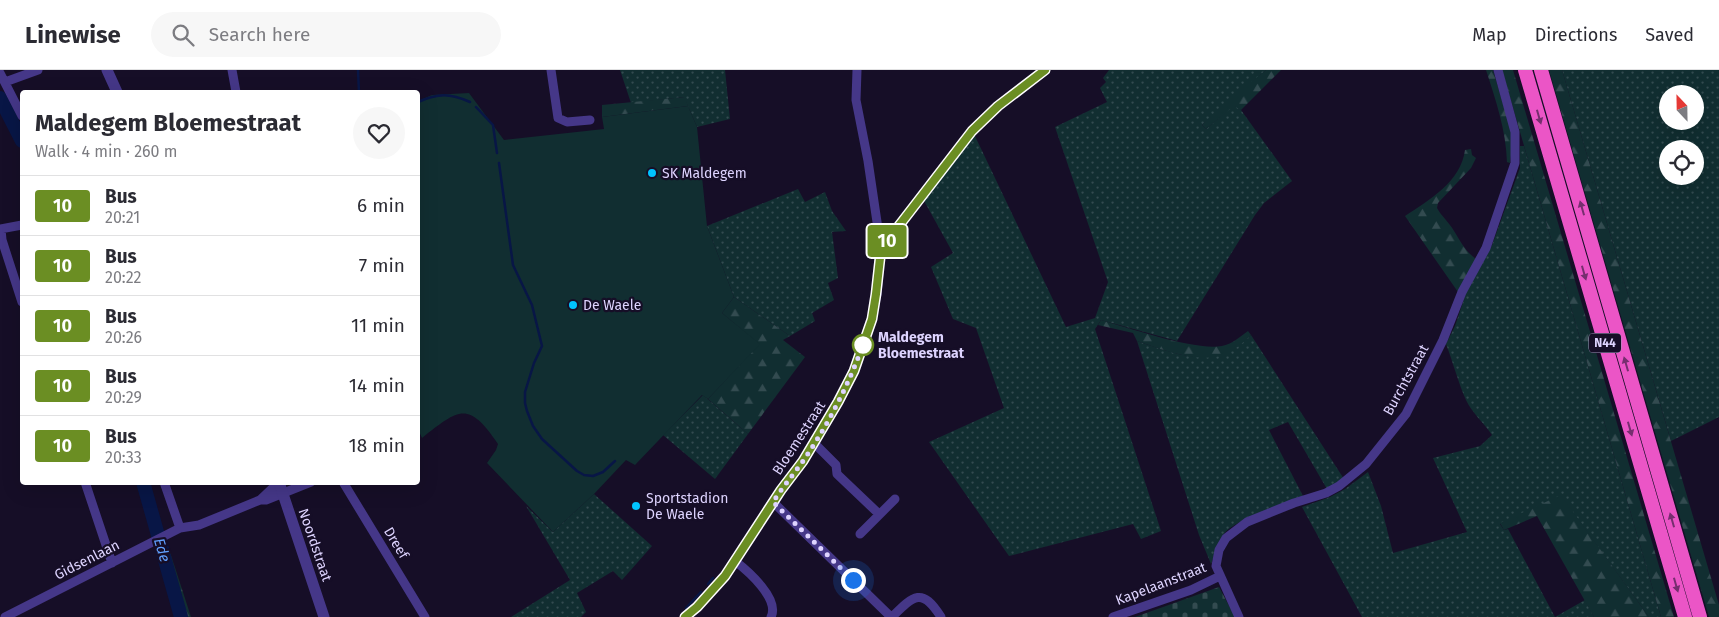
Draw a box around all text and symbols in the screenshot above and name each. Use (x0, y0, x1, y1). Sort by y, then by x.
search box (151, 12, 501, 57)
text: Linewise (25, 21, 121, 49)
icon: search (169, 21, 197, 49)
text: Search here (209, 23, 310, 46)
text: Map (1472, 24, 1507, 46)
text: Directions (1535, 24, 1617, 46)
text: Saved (1645, 24, 1694, 46)
north arrow (1659, 85, 1704, 130)
map controls (1659, 85, 1704, 185)
button: heart (353, 107, 405, 159)
text: Maldegem Bloemestraat (35, 109, 301, 137)
one-way arrow (1535, 109, 1543, 124)
button: locate (1659, 140, 1704, 185)
text: Walk · 4 min · 260 m (35, 142, 177, 161)
place label: SK Maldegem (662, 165, 747, 182)
marker: SK Maldegem (646, 167, 658, 179)
text: Bus (105, 185, 137, 208)
text: 6 min (357, 194, 405, 217)
text: 10 (53, 195, 72, 217)
one-way arrow (1577, 200, 1585, 215)
text: 20:21 (105, 208, 140, 227)
line badge: 10 (864, 225, 910, 257)
text: 10 (878, 230, 896, 252)
text: Bus (105, 245, 137, 268)
text: 7 min (359, 254, 405, 277)
text: 10 (53, 255, 72, 277)
one-way arrow (1581, 265, 1589, 280)
text: 20:22 (105, 268, 142, 287)
place label: De Waele (583, 297, 641, 314)
marker: De Waele (567, 299, 579, 311)
text: Bus (105, 305, 137, 328)
text: 11 min (351, 314, 405, 337)
text: 10 (53, 315, 72, 337)
text: 20:26 (105, 328, 142, 347)
place label: Maldegem Bloemestraat (878, 329, 965, 362)
marker: Maldegem Bloemestraat (852, 334, 874, 356)
road number: N44 (1589, 334, 1621, 352)
street label: Burchtstraat (1380, 341, 1433, 418)
one-way arrow (1622, 356, 1630, 371)
text: Bus (105, 365, 137, 388)
text: 14 min (349, 374, 405, 397)
text: 10 (53, 375, 72, 397)
text: 20:29 (105, 388, 142, 407)
street label: Bloemestraat (769, 397, 830, 478)
one-way arrow (1627, 421, 1635, 436)
text: Bus (105, 425, 137, 448)
text: 18 min (348, 434, 405, 457)
text: 10 (53, 435, 72, 457)
text: 20:33 (105, 448, 142, 467)
place label: Sportstadion De Waele (646, 490, 728, 523)
marker: Sportstadion De Waele (630, 500, 642, 512)
street label: Noordstraat (295, 506, 336, 585)
one-way arrow (1667, 512, 1675, 527)
street label: Dreef (380, 524, 413, 563)
street label: Gidsenlaan (52, 536, 122, 584)
water label: Ede (150, 536, 174, 564)
street label: Kapelaanstraat (1113, 559, 1210, 609)
your location (841, 568, 866, 593)
one-way arrow (1672, 577, 1680, 592)

